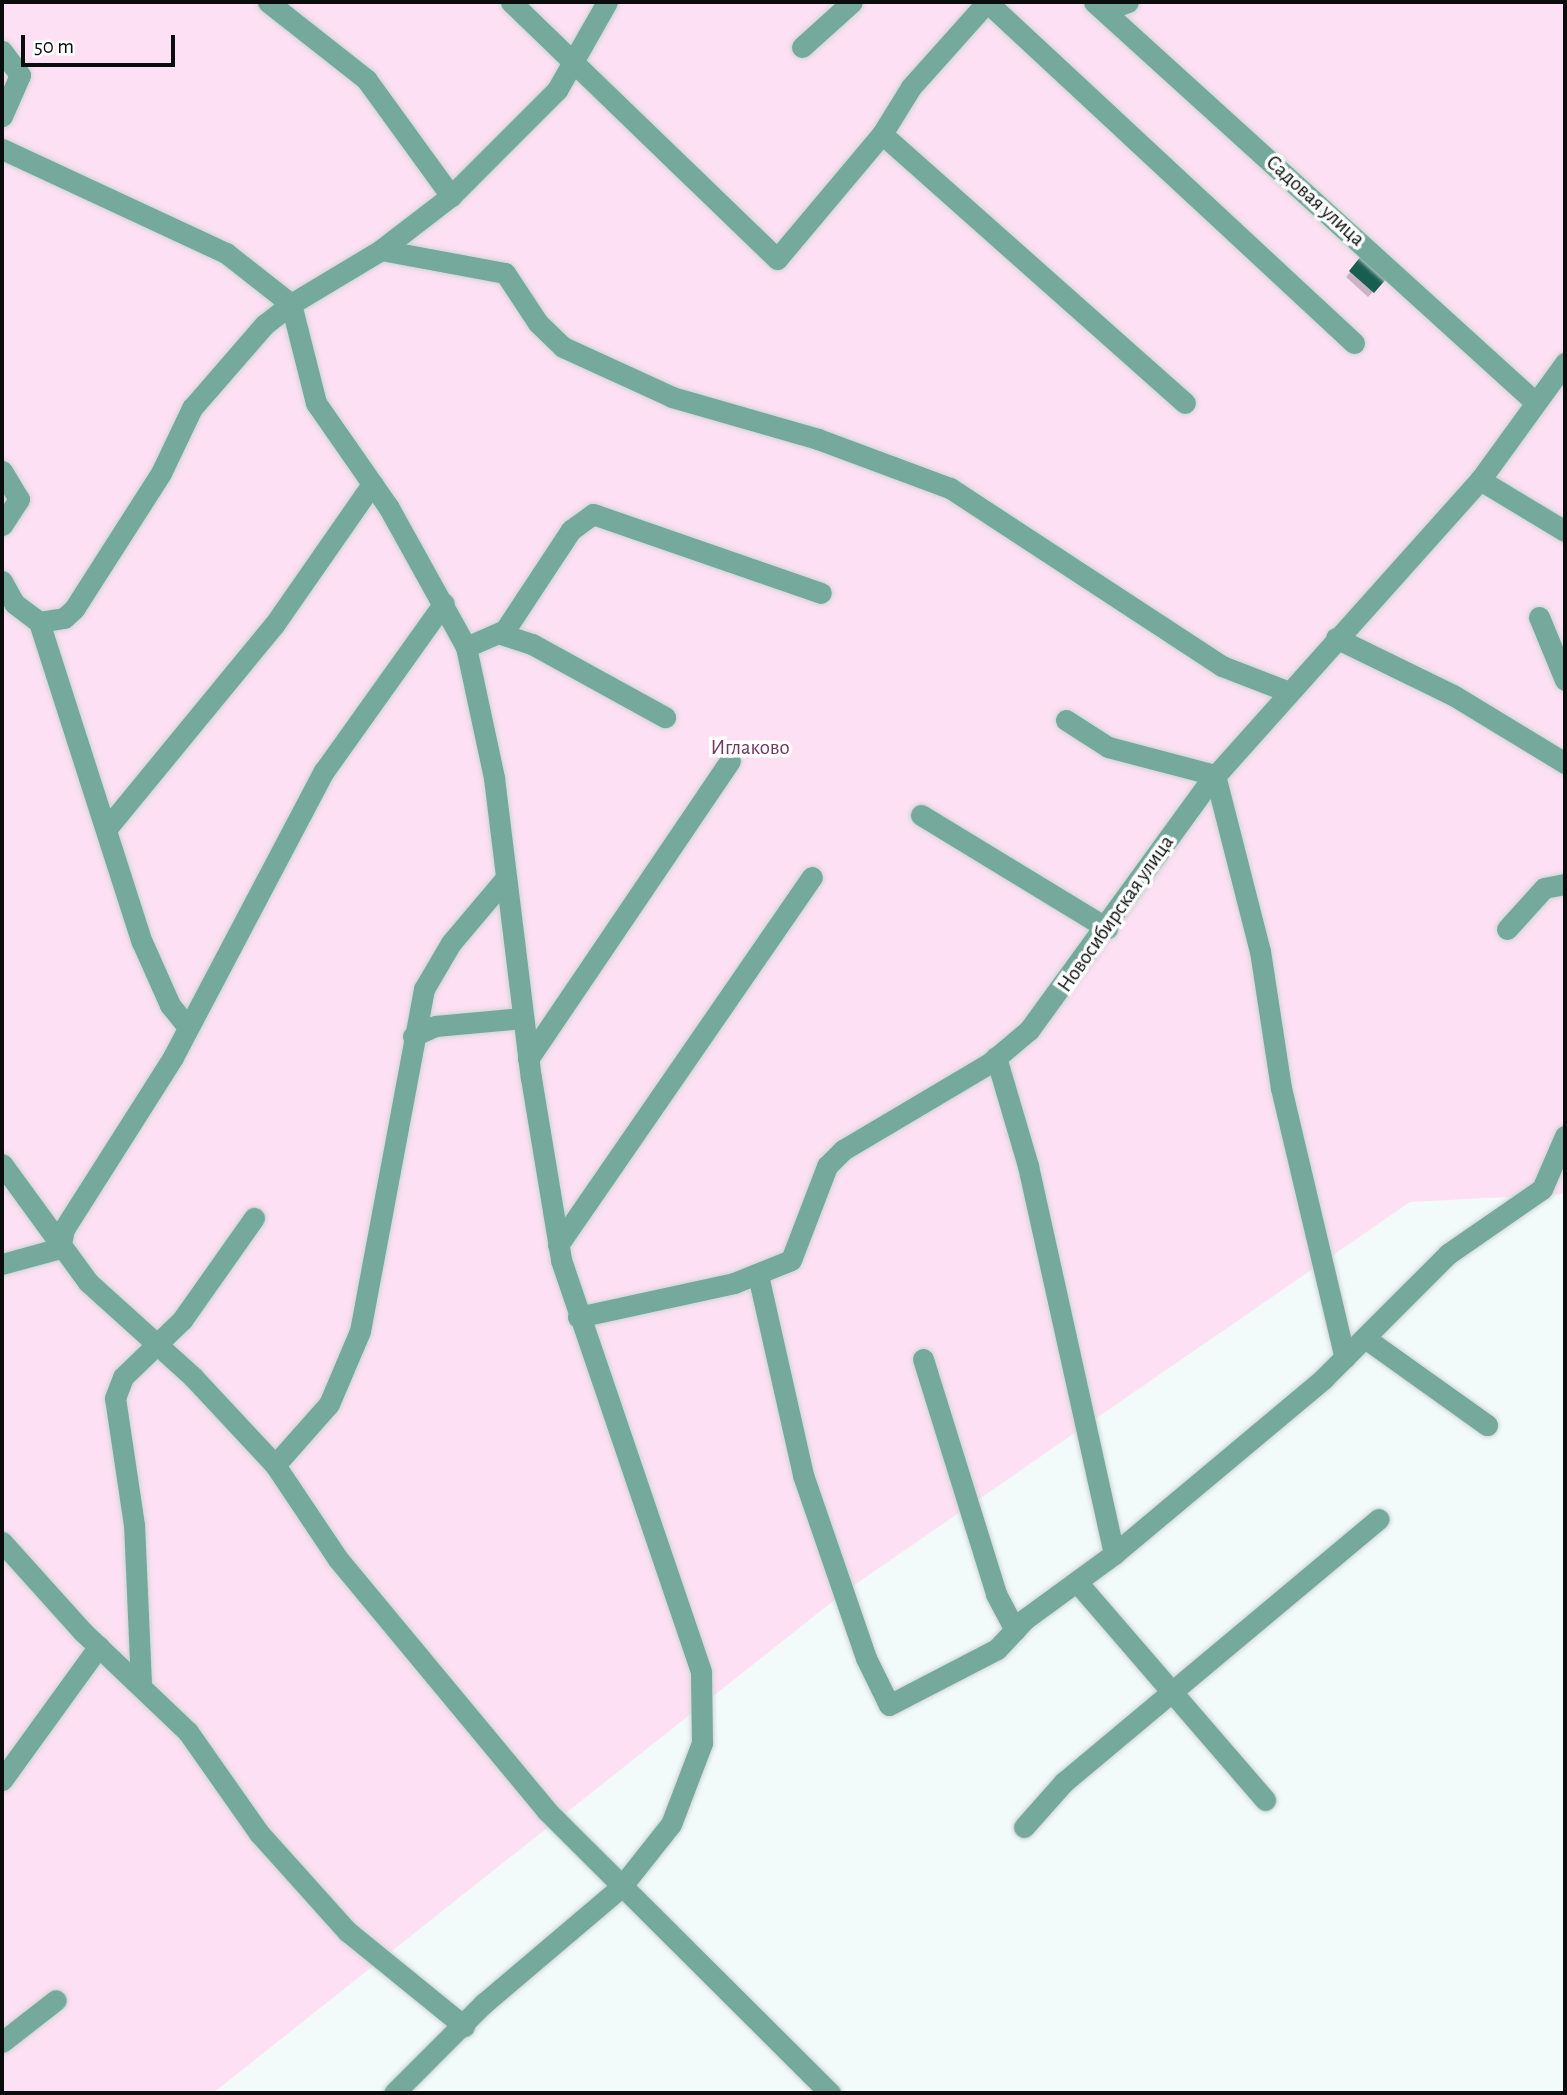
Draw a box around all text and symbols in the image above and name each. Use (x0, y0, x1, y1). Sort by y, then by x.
scale bar (24, 21, 178, 65)
text: 50 m (34, 36, 74, 57)
street label: Садовая улица (1260, 150, 1370, 252)
park label: Иглаково (710, 735, 790, 761)
street label: Новосибирская улица (1052, 831, 1180, 997)

